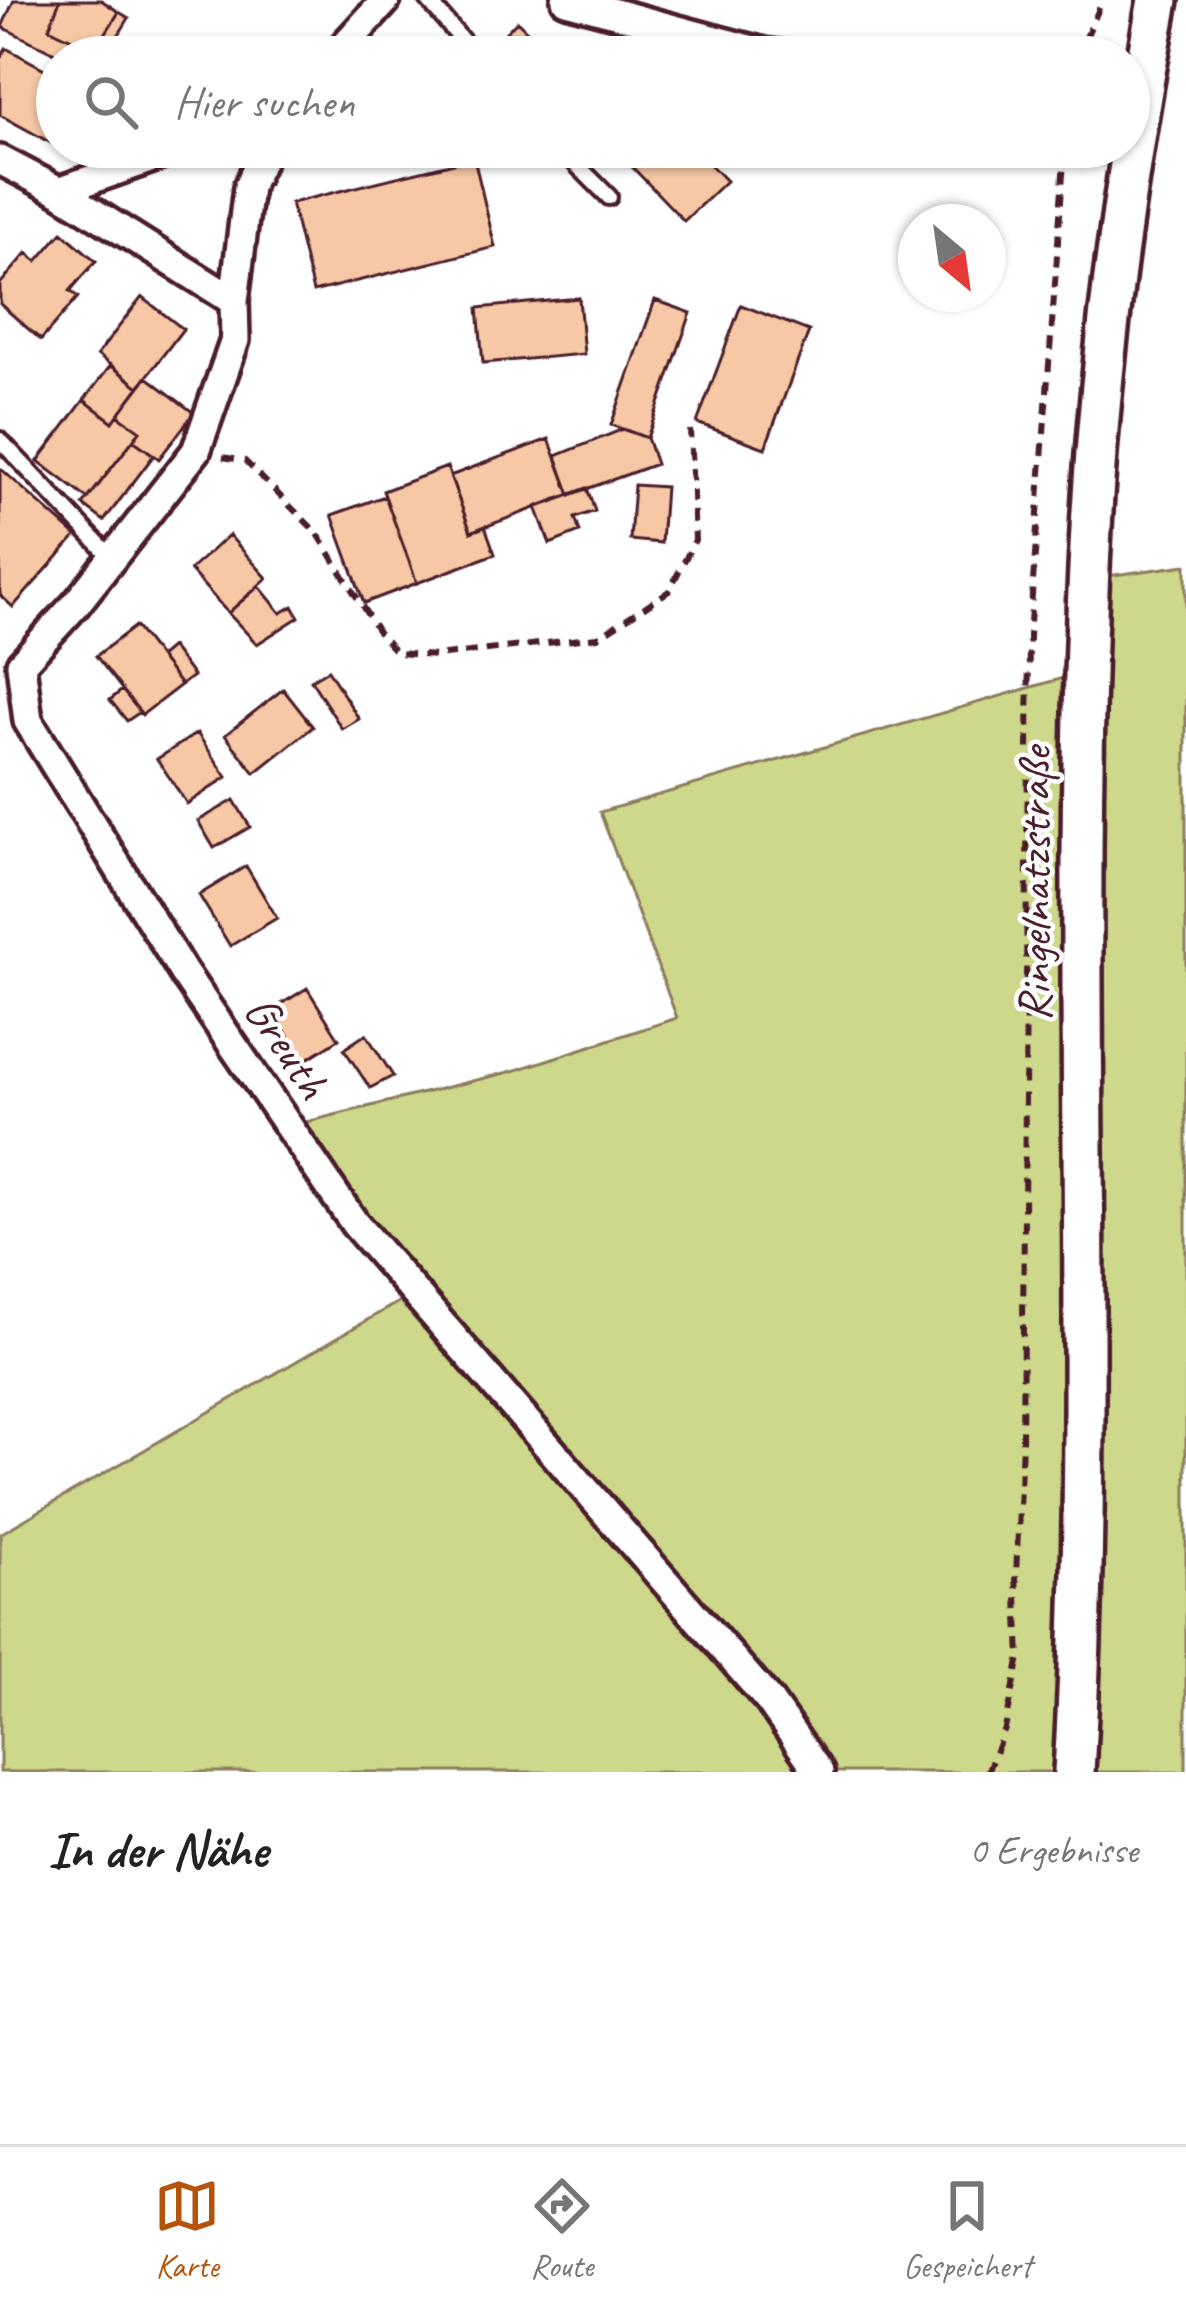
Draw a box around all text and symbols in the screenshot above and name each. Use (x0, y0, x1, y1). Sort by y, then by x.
search box (36, 36, 1150, 168)
icon: search (78, 69, 144, 135)
text: Hier suchen (174, 74, 354, 131)
north arrow (898, 204, 1006, 312)
street label: Ringelnatzstraße (1004, 743, 1064, 1021)
street label: Greuth (231, 983, 344, 1111)
text: In der Nähe (48, 1818, 267, 1882)
text: 0 Ergebnisse (969, 1826, 1138, 1875)
tab: Karte (154, 2173, 220, 2287)
tab: Route (529, 2173, 595, 2287)
tab: Gespeichert (903, 2173, 1032, 2287)

